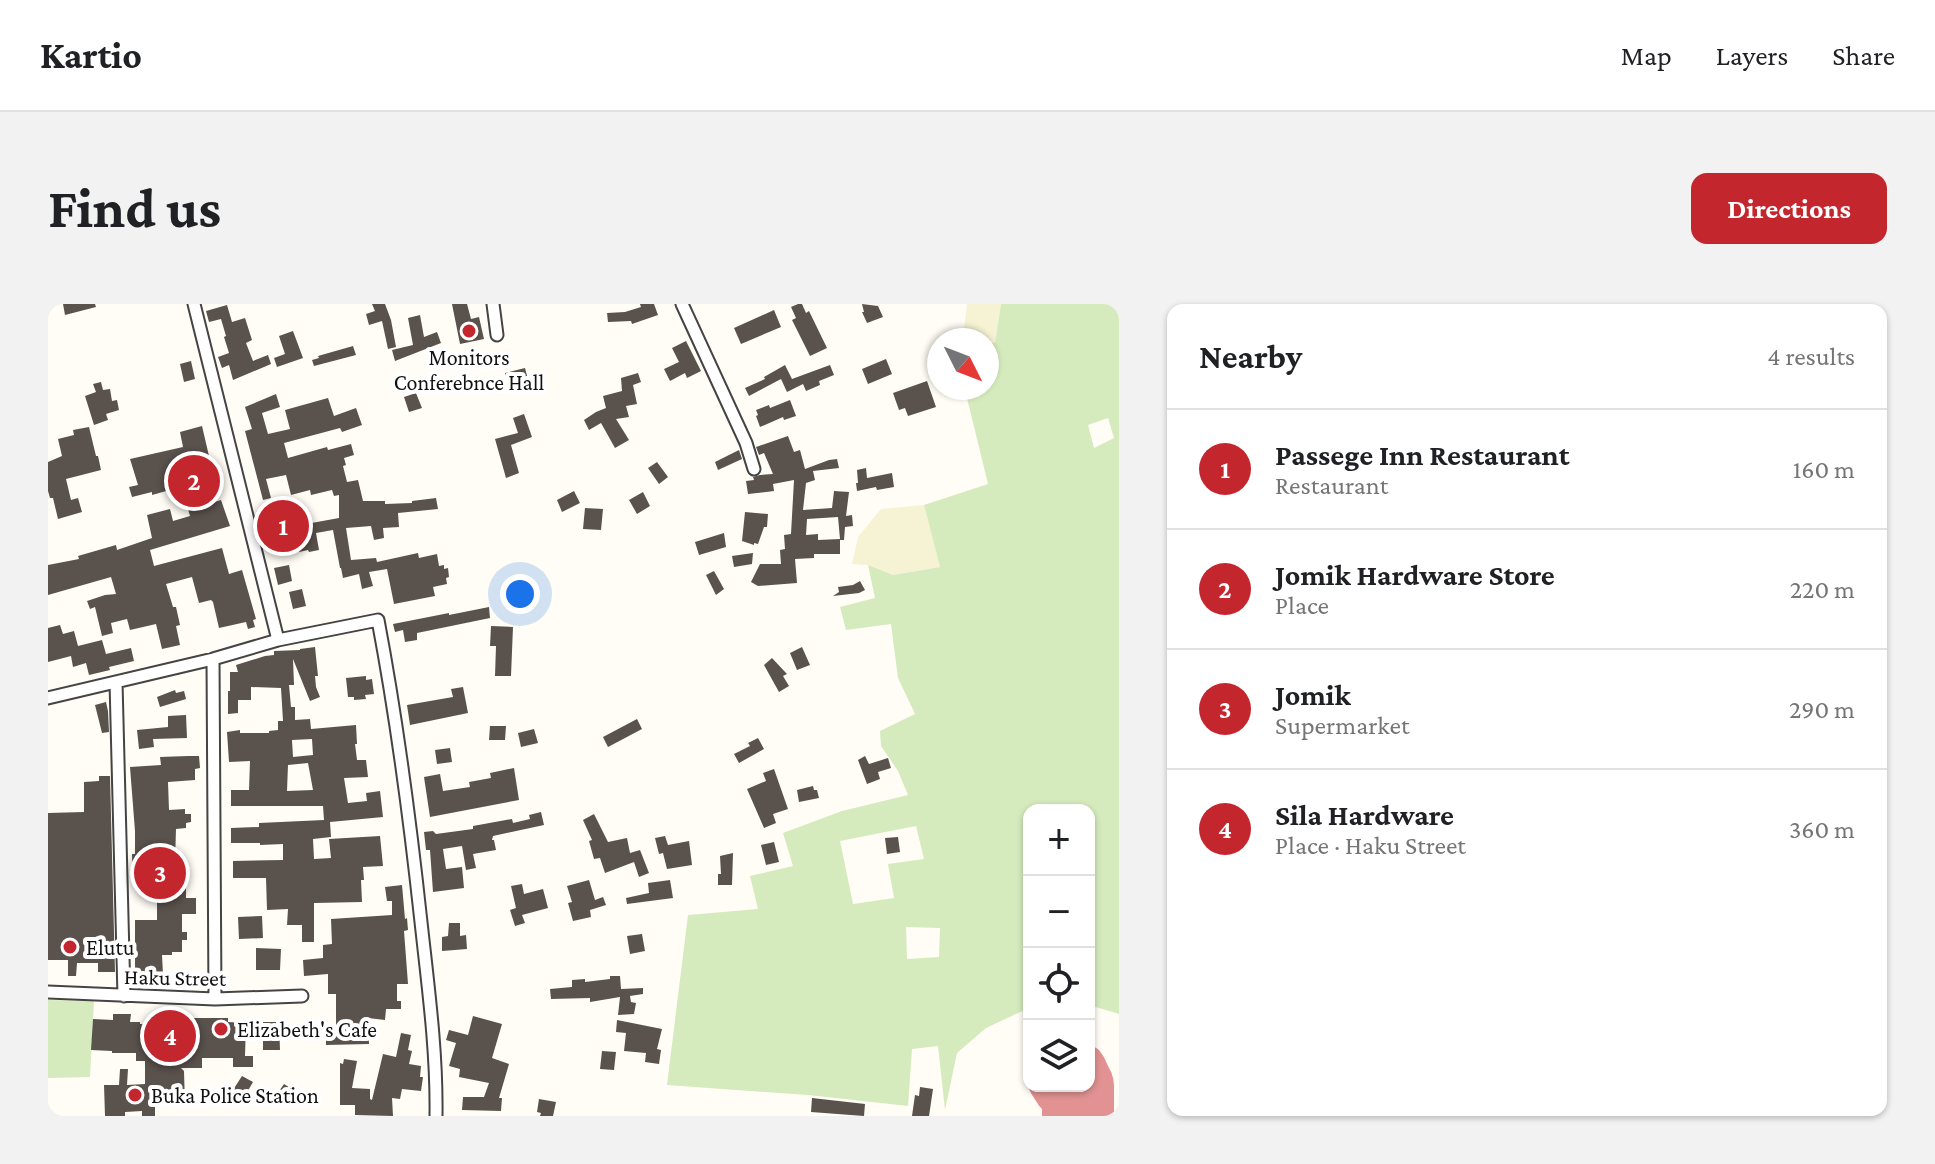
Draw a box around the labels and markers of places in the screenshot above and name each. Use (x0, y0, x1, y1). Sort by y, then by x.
marker: Monitors Conferebnce Hall (460, 322, 478, 340)
place label: Monitors Conferebnce Hall (394, 345, 545, 395)
pin: 2 (168, 451, 220, 511)
pin: 1 (257, 496, 309, 556)
pin: 3 (134, 843, 186, 903)
place label: Elutu (86, 935, 135, 960)
marker: Elutu (61, 938, 79, 956)
pin: 4 (144, 1006, 196, 1066)
place label: Elizabeth's Cafe (237, 1017, 377, 1042)
marker: Elizabeth's Cafe (212, 1020, 230, 1038)
place label: Buka Police Station (151, 1083, 319, 1108)
marker: Buka Police Station (126, 1086, 144, 1104)

